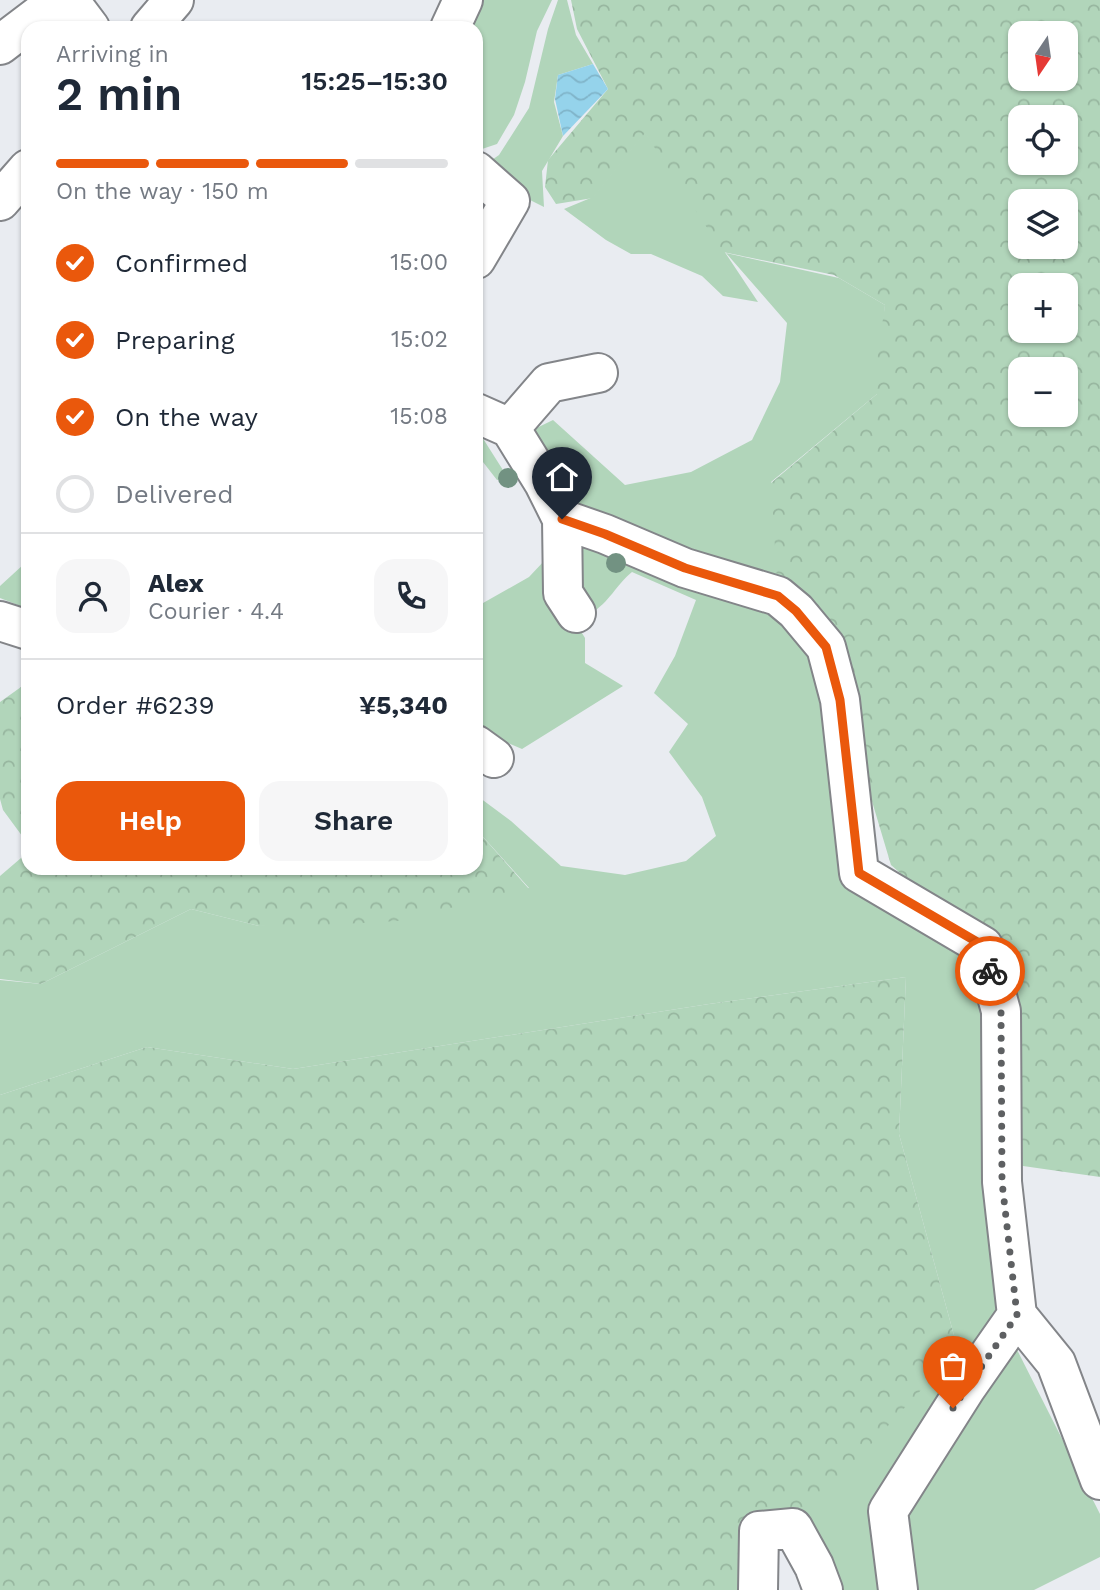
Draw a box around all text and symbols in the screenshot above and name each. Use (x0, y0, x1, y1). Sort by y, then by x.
north arrow (1008, 21, 1078, 91)
map controls (1008, 21, 1078, 427)
text: Arriving in (56, 41, 169, 68)
text: 15:25–15:30 (302, 66, 448, 96)
text: 2 min (56, 67, 182, 121)
button: locate (1008, 105, 1078, 175)
text: On the way · 150 m (56, 178, 269, 205)
button: layers (1008, 189, 1078, 259)
icon: check (56, 244, 94, 282)
text: Confirmed (115, 248, 248, 278)
text: 15:00 (390, 249, 448, 276)
button: + (1008, 273, 1078, 343)
icon: check (56, 321, 94, 359)
text: Preparing (115, 325, 235, 355)
text: 15:02 (391, 326, 448, 353)
button: − (1008, 357, 1078, 427)
icon: check (56, 398, 94, 436)
text: On the way (115, 402, 258, 432)
text: 15:08 (390, 403, 448, 430)
pin (532, 447, 592, 519)
icon: home (543, 458, 581, 496)
text: Delivered (115, 479, 234, 509)
button: person (56, 559, 130, 633)
button: phone (374, 559, 448, 633)
text: Alex (148, 568, 204, 598)
text: Courier · 4.4 (148, 598, 284, 625)
text: Order #6239 (56, 690, 214, 720)
text: ¥5,340 (359, 690, 448, 720)
button: Help (56, 781, 245, 861)
button: Share (259, 781, 448, 861)
courier (955, 936, 1025, 1006)
icon: bike (971, 952, 1009, 990)
pin (923, 1336, 983, 1408)
icon: bag (934, 1347, 972, 1385)

